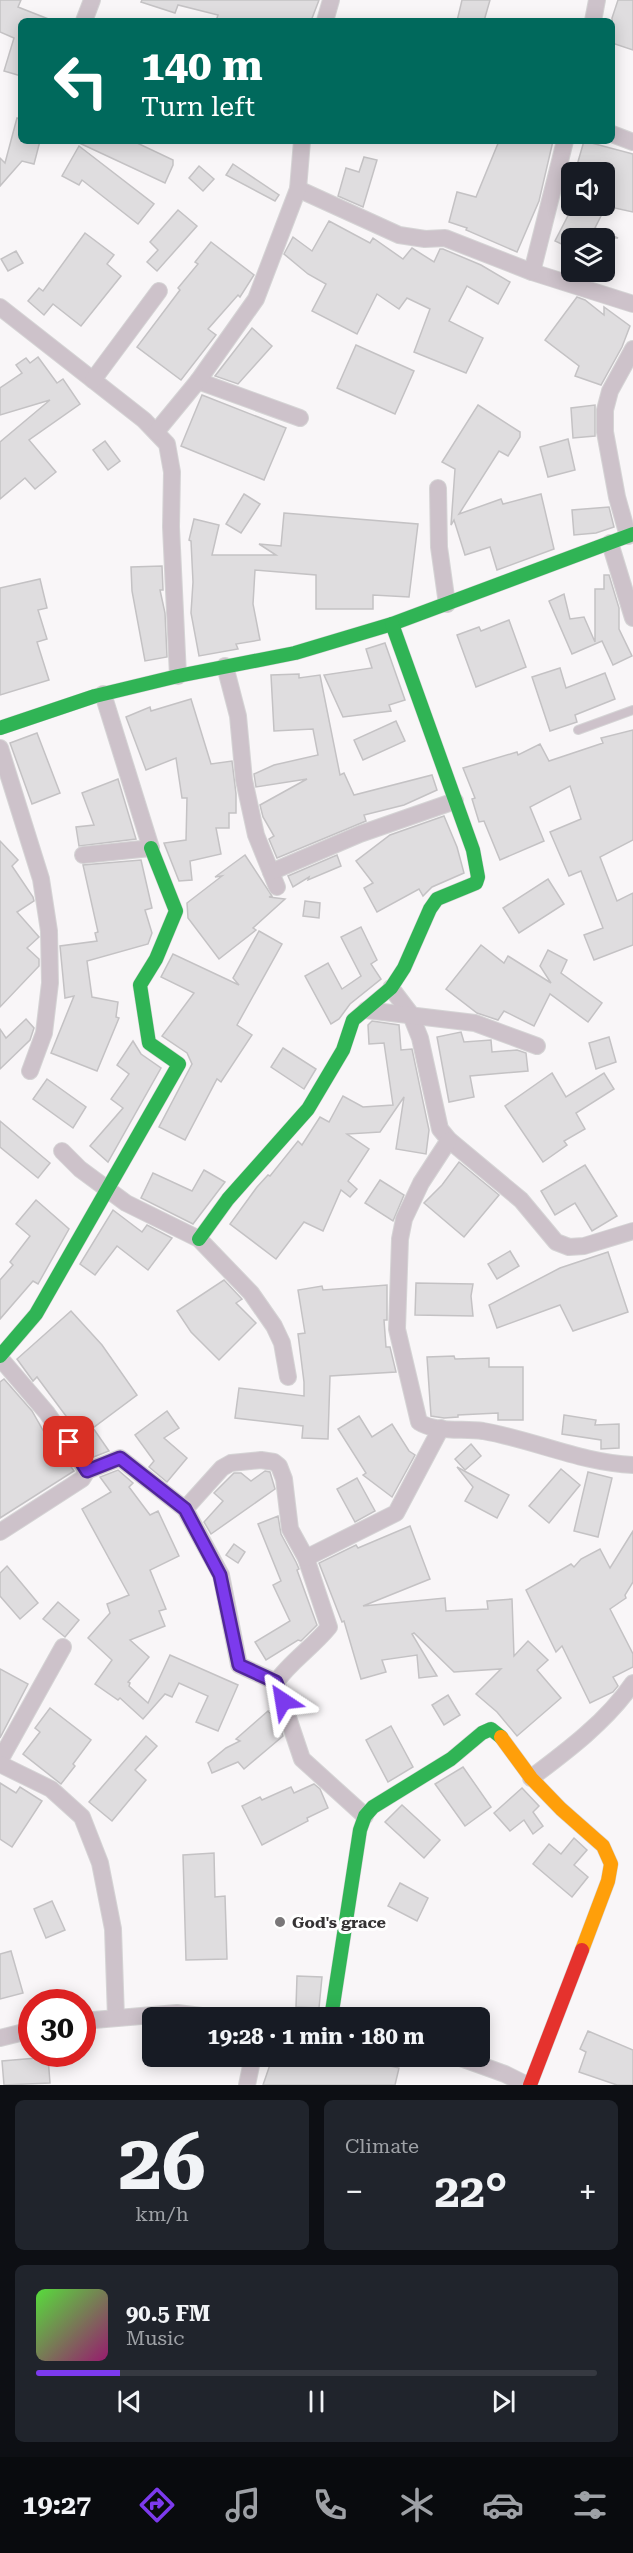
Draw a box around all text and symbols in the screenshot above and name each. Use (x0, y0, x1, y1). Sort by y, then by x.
text: 140 m (141, 41, 263, 90)
icon: left (42, 42, 120, 120)
text: Turn left (141, 91, 255, 123)
map controls (561, 162, 615, 282)
button: sound (561, 162, 615, 216)
button: layers (561, 228, 615, 282)
pin (43, 1416, 94, 1467)
icon: arrive (52, 1425, 85, 1458)
position arrow (251, 1669, 315, 1733)
place label: God's grace (292, 1913, 386, 1932)
marker: God's grace (273, 1915, 287, 1929)
speed limit sign: 30 (18, 1989, 96, 2067)
text: 19:28 · 1 min · 180 m (207, 2024, 425, 2049)
text: 26 (118, 2117, 206, 2208)
text: Climate (345, 2134, 419, 2158)
text: 22° (435, 2165, 507, 2218)
text: − (345, 2172, 363, 2211)
text: + (579, 2172, 597, 2211)
text: km/h (135, 2202, 189, 2226)
text: 90.5 FM (126, 2301, 210, 2326)
text: Music (126, 2326, 185, 2350)
icon: previous (113, 2385, 146, 2418)
icon: pause (300, 2385, 333, 2418)
icon: next (487, 2385, 520, 2418)
icon: directions (136, 2484, 178, 2526)
icon: music (222, 2484, 264, 2526)
icon: phone (309, 2484, 351, 2526)
icon: climate (396, 2484, 438, 2526)
icon: car (482, 2484, 524, 2526)
icon: filters (569, 2484, 611, 2526)
text: 19:27 (22, 2489, 91, 2521)

